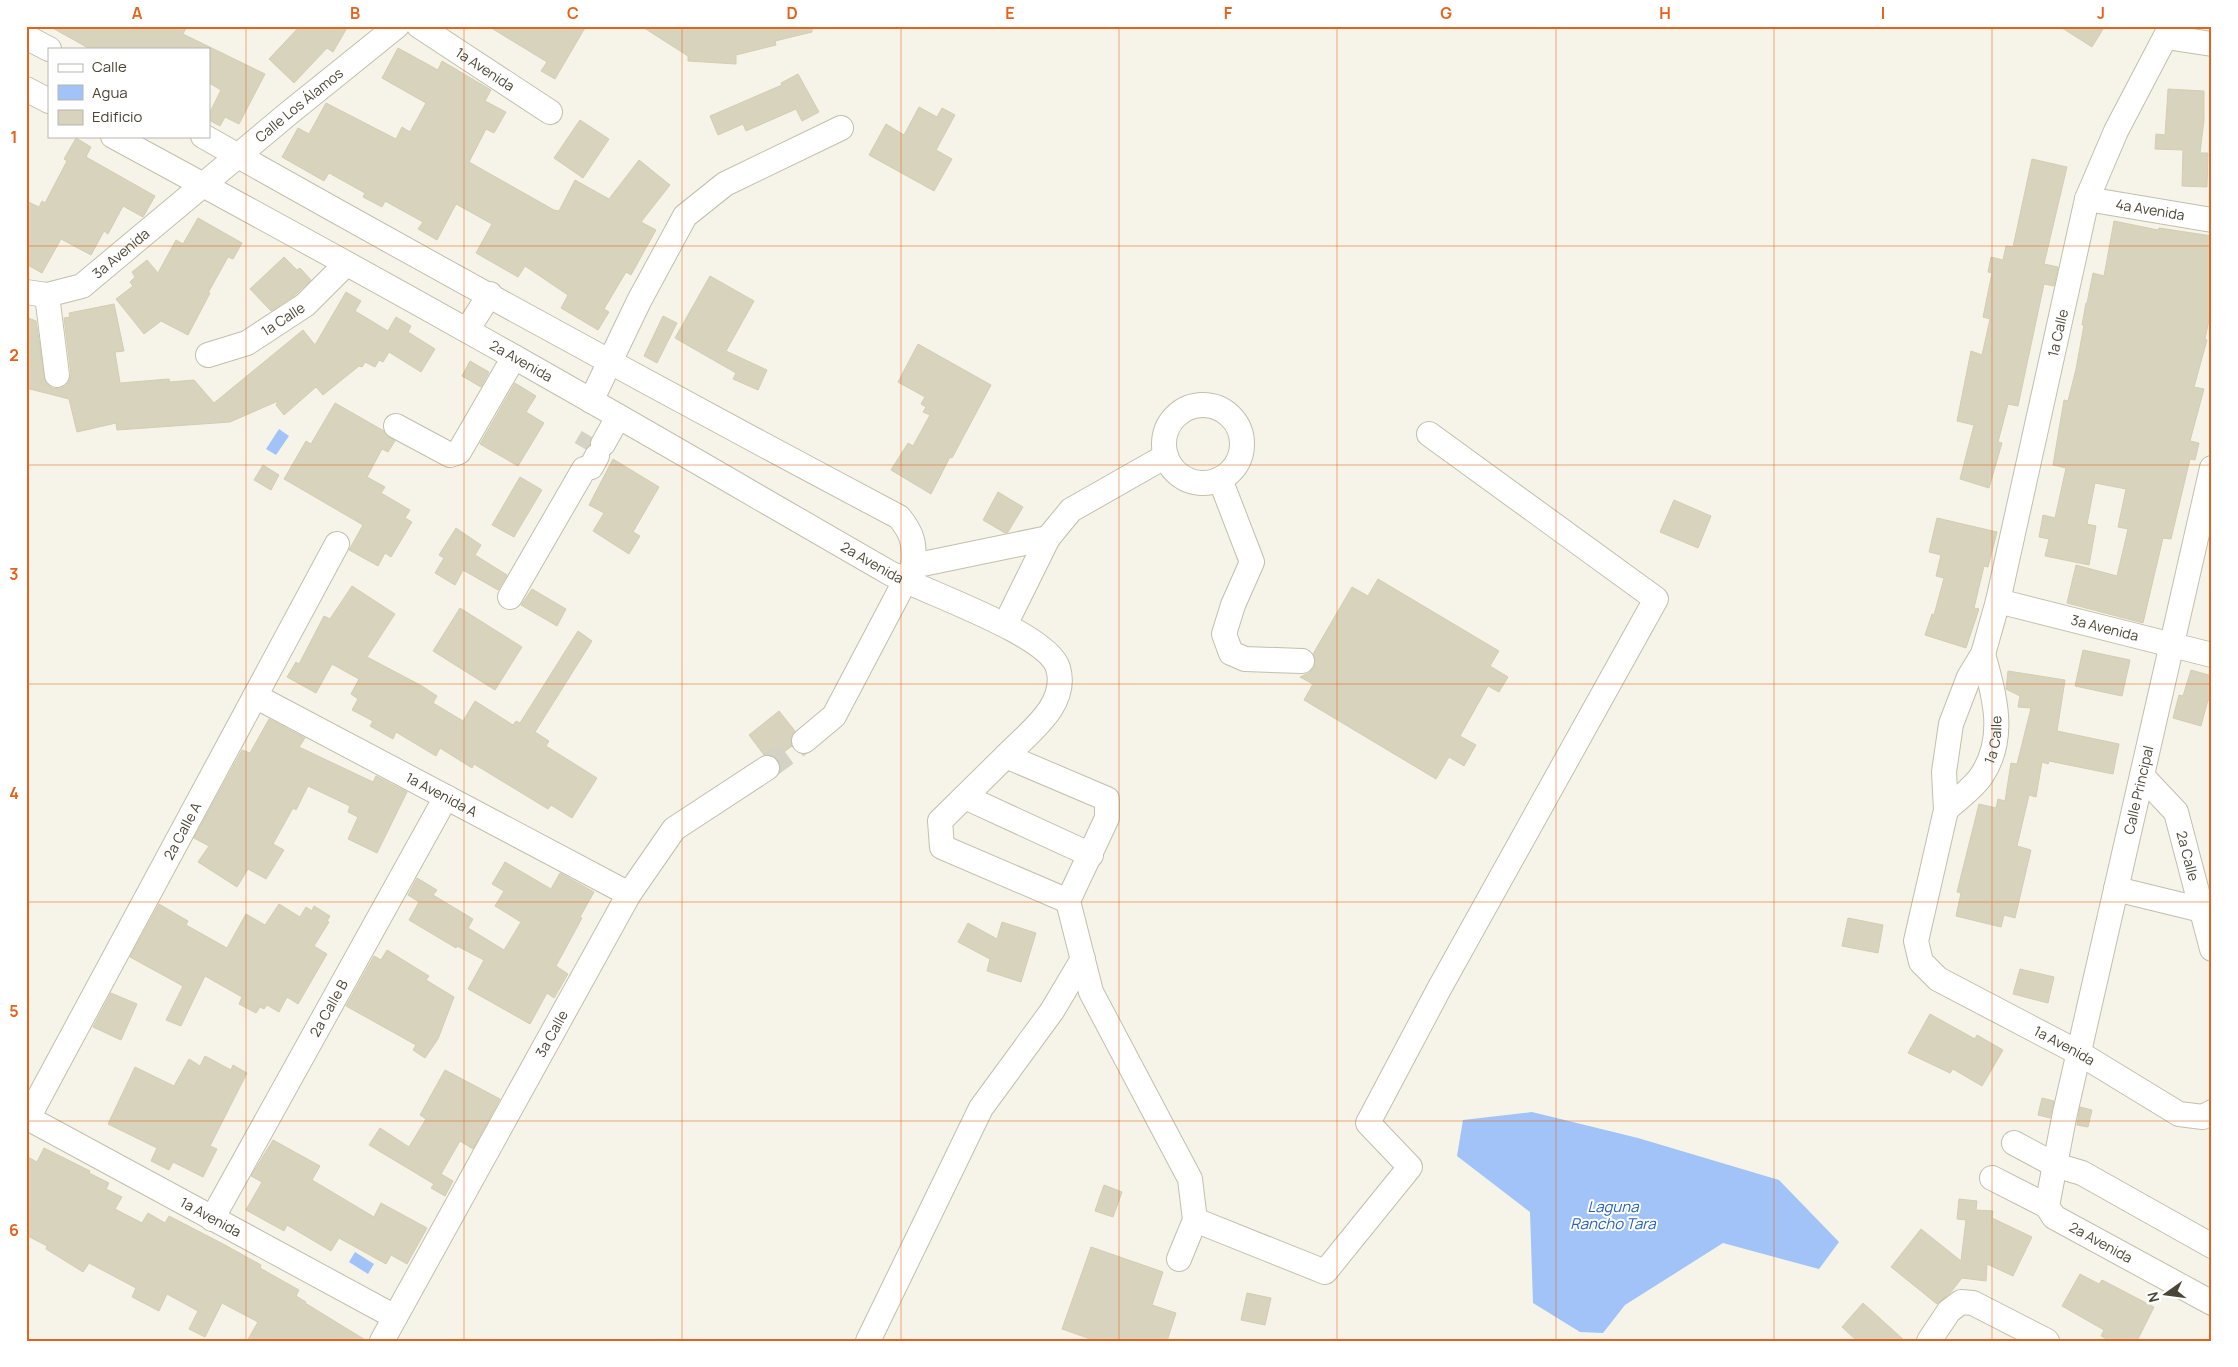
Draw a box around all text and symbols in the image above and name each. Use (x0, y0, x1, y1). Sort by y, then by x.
text: A (132, 2, 143, 24)
text: B (350, 2, 360, 24)
text: C (567, 2, 579, 24)
text: D (786, 2, 798, 24)
text: E (1005, 2, 1015, 24)
text: F (1224, 2, 1233, 24)
text: G (1440, 2, 1452, 24)
text: H (1659, 2, 1671, 24)
text: I (1881, 2, 1885, 24)
text: J (2097, 2, 2105, 24)
street label: 1a Avenida (452, 43, 518, 95)
legend (48, 48, 210, 138)
text: Calle (92, 56, 127, 77)
street label: Calle Los Álamos (251, 63, 347, 146)
text: Agua (92, 82, 128, 103)
text: Edificio (92, 106, 143, 127)
text: 1 (10, 126, 18, 148)
street label: 4a Avenida (2114, 194, 2186, 224)
street label: 3a Avenida (88, 224, 153, 283)
street label: 1a Calle (257, 298, 308, 340)
street label: 1a Calle (2043, 307, 2072, 359)
street label: 2a Avenida (487, 335, 556, 386)
text: 2 (9, 344, 19, 366)
street label: 2a Avenida (838, 537, 907, 587)
text: 3 (9, 563, 19, 585)
street label: 3a Avenida (2069, 610, 2141, 645)
street label: 1a Calle (1979, 715, 2005, 767)
street label: Calle Principal (2119, 744, 2157, 836)
street label: 1a Avenida A (403, 768, 481, 821)
text: 4 (9, 782, 19, 804)
street label: 2a Calle A (159, 798, 205, 863)
street label: 2a Calle (2172, 829, 2204, 883)
street label: 2a Calle B (305, 976, 352, 1040)
text: 5 (9, 1000, 19, 1022)
street label: 3a Calle (531, 1007, 572, 1060)
street label: 1a Avenida (2031, 1021, 2099, 1070)
street label: 1a Avenida (177, 1192, 245, 1241)
water label: Laguna Rancho Tara (1570, 1196, 1656, 1234)
street label: 2a Avenida (2066, 1217, 2136, 1267)
text: 6 (9, 1219, 19, 1241)
north arrow (2140, 1270, 2190, 1320)
text: N (2142, 1290, 2163, 1304)

